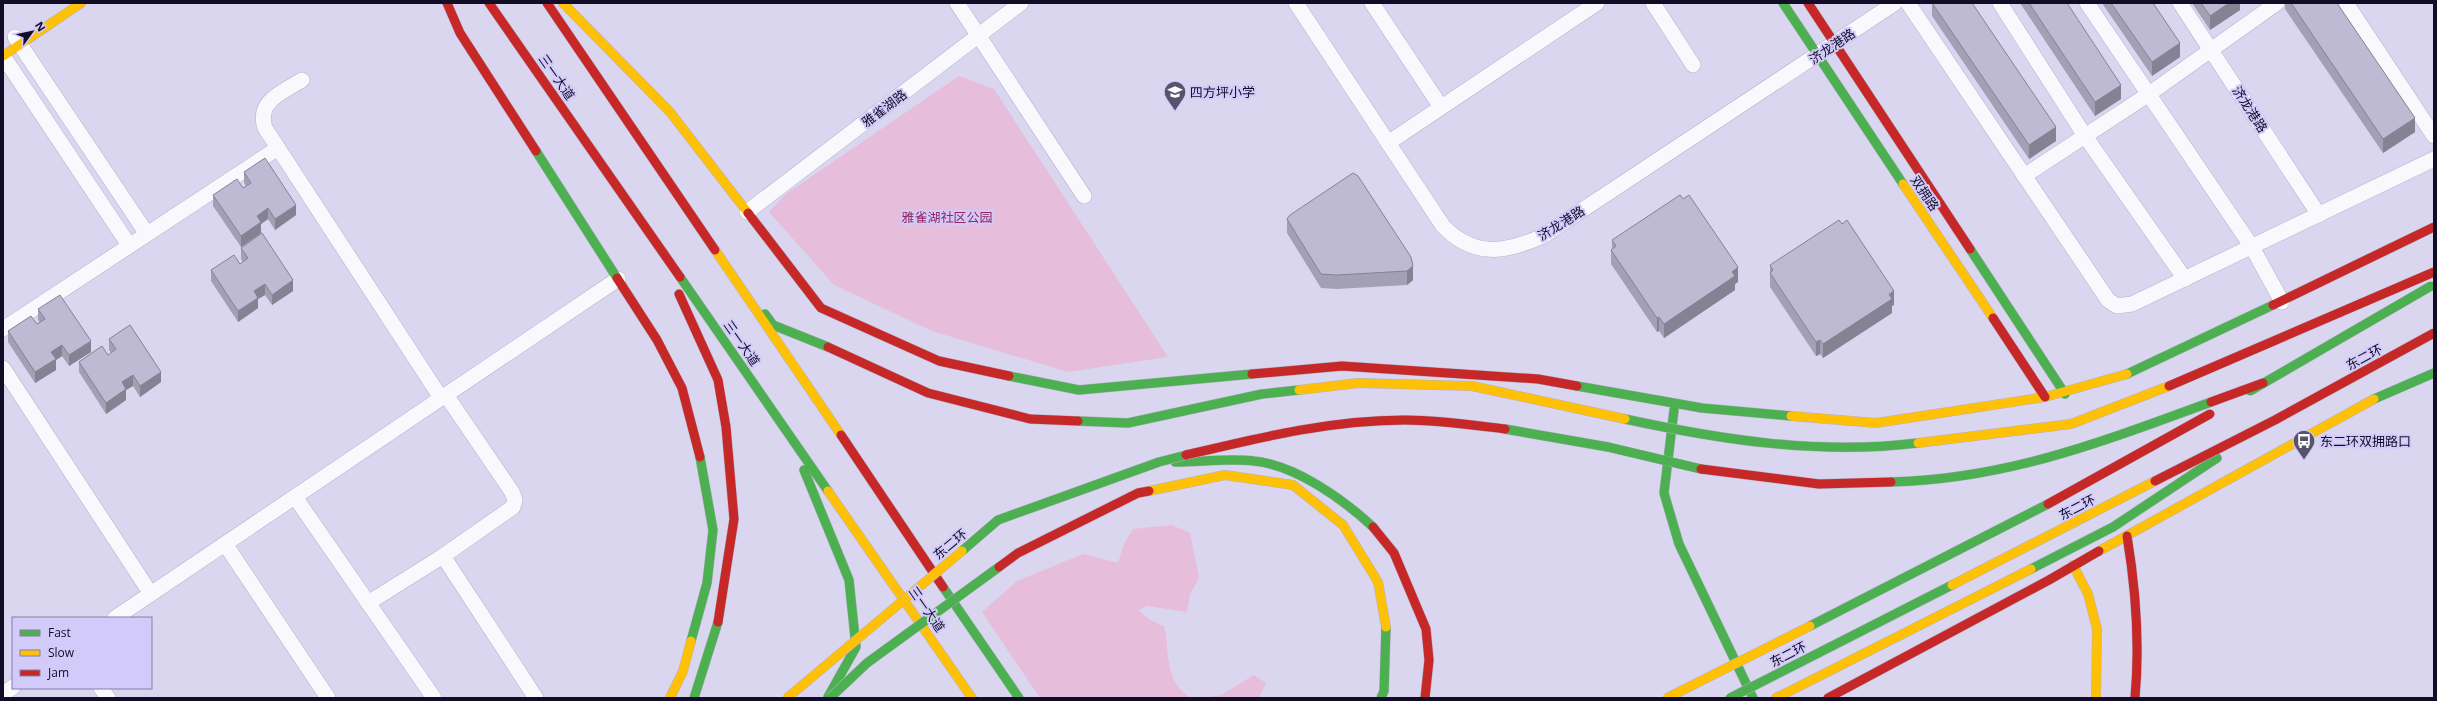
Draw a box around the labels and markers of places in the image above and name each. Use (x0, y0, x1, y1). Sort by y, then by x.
school or university icon: 四方坪小学 (1162, 79, 1188, 112)
place label: 四方坪小学 (1190, 83, 1255, 101)
bus stop icon: 东二环双拥路口 (2291, 428, 2317, 461)
place label: 东二环双拥路口 (2320, 432, 2411, 450)

